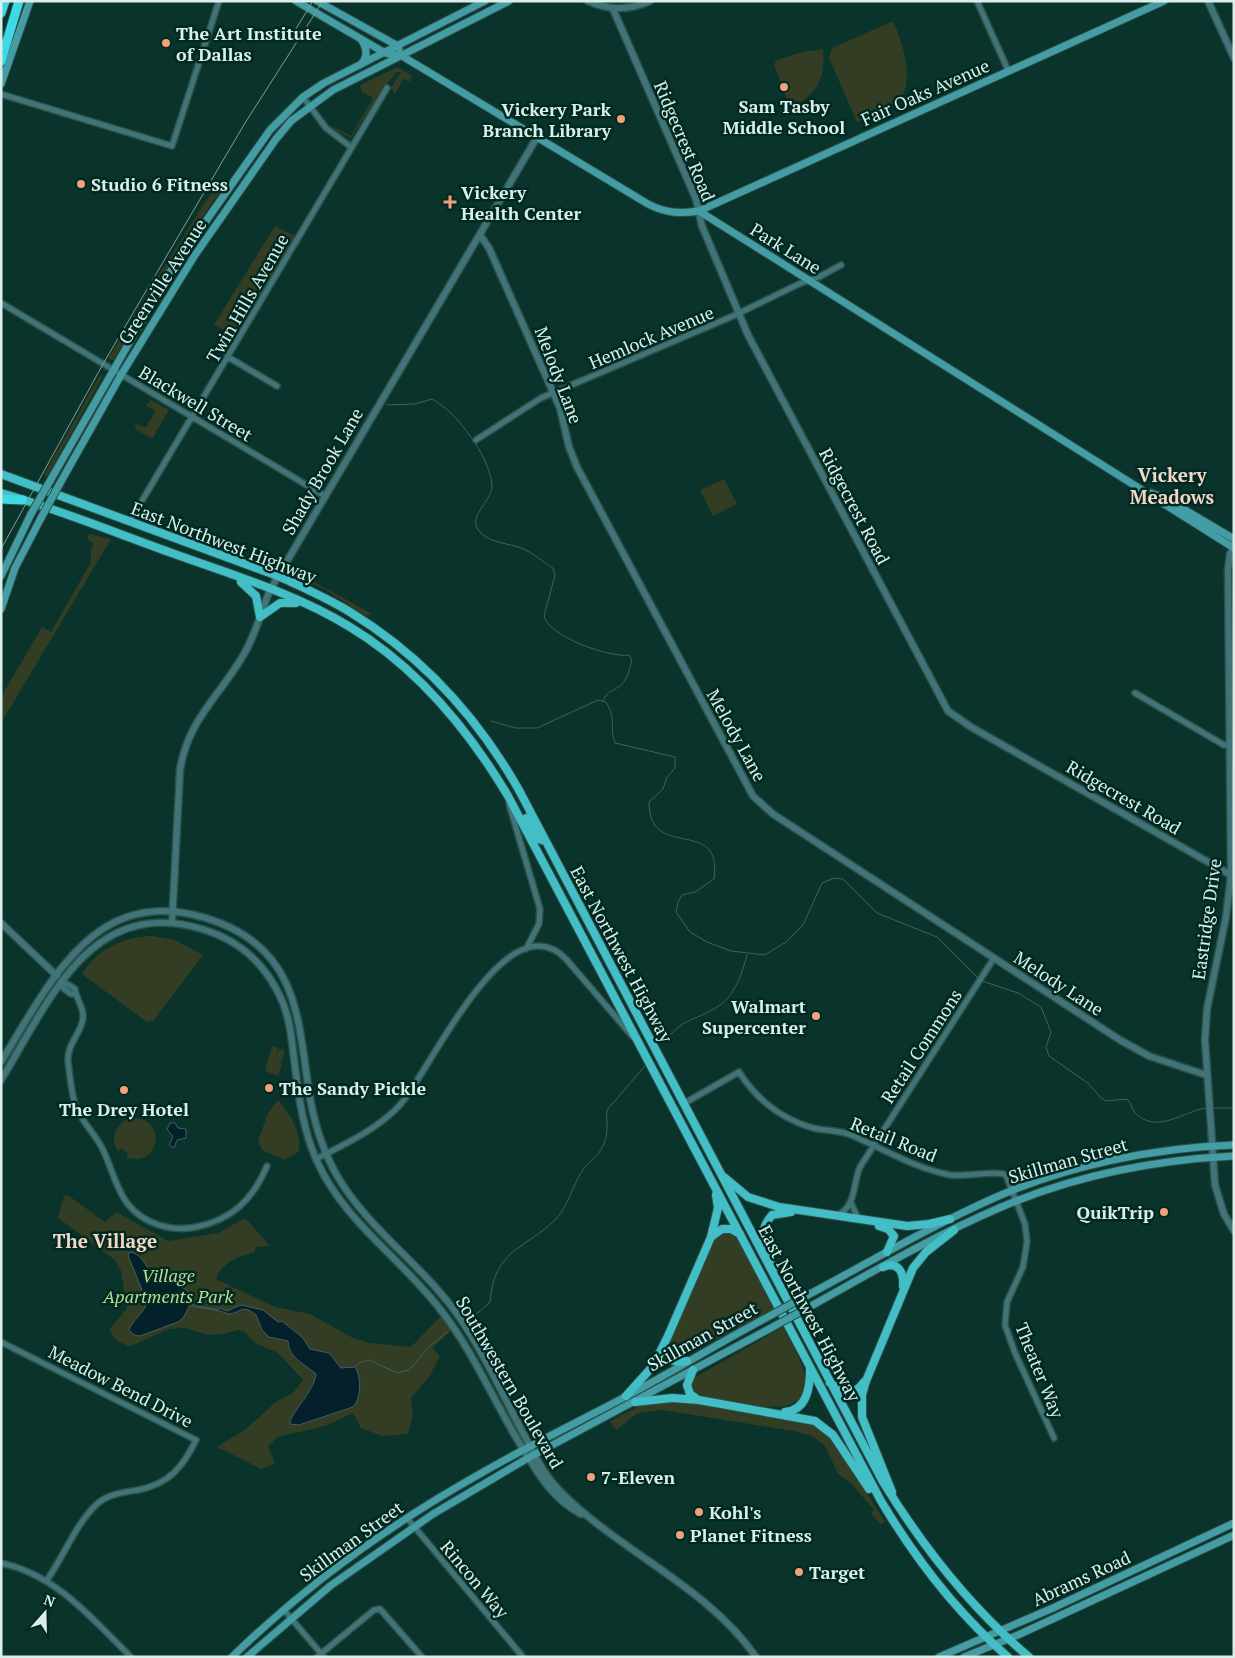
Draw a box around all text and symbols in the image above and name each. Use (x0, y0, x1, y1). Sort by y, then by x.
place label: The Art Institute of Dallas (176, 21, 322, 66)
marker: The Art Institute of Dallas (160, 37, 172, 49)
street label: Fair Oaks Avenue (857, 53, 993, 131)
street label: Ridgecrest Road (649, 77, 721, 205)
marker: Sam Tasby Middle School (778, 81, 790, 93)
place label: Sam Tasby Middle School (723, 94, 845, 139)
place label: Vickery Park Branch Library (483, 97, 612, 142)
marker: Vickery Park Branch Library (615, 113, 627, 125)
place label: Studio 6 Fitness (91, 172, 228, 196)
marker: Studio 6 Fitness (75, 178, 87, 190)
place label: Vickery Health Center (461, 180, 582, 225)
marker: Vickery Health Center (443, 195, 457, 209)
street label: Greenville Avenue (112, 213, 212, 349)
street label: Park Lane (746, 217, 826, 279)
street label: Twin Hills Avenue (200, 229, 294, 367)
street label: Hemlock Avenue (585, 300, 717, 374)
street label: Melody Lane (529, 323, 589, 427)
street label: Blackwell Street (135, 360, 257, 447)
street label: Shady Brook Lane (276, 403, 368, 539)
street label: Ridgecrest Road (814, 444, 896, 568)
district label: Vickery Meadows (1130, 462, 1215, 509)
street label: East Northwest Highway (128, 496, 321, 589)
street label: Melody Lane (702, 684, 772, 786)
street label: Ridgecrest Road (1062, 754, 1186, 840)
street label: Eastridge Drive (1186, 857, 1226, 981)
street label: East Northwest Highway (565, 862, 679, 1047)
street label: Melody Lane (1010, 945, 1108, 1021)
street label: Retail Commons (875, 984, 967, 1108)
place label: Walmart Supercenter (702, 994, 806, 1039)
marker: Walmart Supercenter (810, 1010, 822, 1022)
place label: The Sandy Pickle (279, 1076, 427, 1100)
marker: The Sandy Pickle (263, 1082, 275, 1094)
marker: The Drey Hotel (118, 1084, 130, 1096)
place label: The Drey Hotel (59, 1097, 189, 1121)
street label: Retail Road (847, 1111, 941, 1167)
street label: Skillman Street (1006, 1131, 1131, 1188)
place label: QuikTrip (1077, 1200, 1154, 1224)
marker: QuikTrip (1158, 1206, 1170, 1218)
street label: East Northwest Highway (753, 1221, 867, 1406)
district label: The Village (53, 1228, 157, 1253)
park label: Village Apartments Park (102, 1263, 233, 1308)
street label: Southwestern Boulevard (451, 1291, 569, 1473)
street label: Skillman Street (642, 1296, 762, 1376)
street label: Theater Way (1010, 1319, 1070, 1422)
street label: Meadow Bend Drive (45, 1339, 197, 1433)
place label: 7-Eleven (601, 1465, 675, 1489)
marker: 7-Eleven (585, 1471, 597, 1483)
street label: Skillman Street (294, 1495, 408, 1587)
place label: Kohl's (709, 1500, 761, 1524)
marker: Kohl's (693, 1506, 705, 1518)
place label: Planet Fitness (690, 1523, 812, 1547)
marker: Planet Fitness (674, 1529, 686, 1541)
street label: Rincon Way (435, 1535, 515, 1624)
street label: Abrams Road (1028, 1545, 1134, 1611)
place label: Target (809, 1560, 865, 1584)
marker: Target (793, 1566, 805, 1578)
north arrow (20, 1588, 70, 1638)
text: N (41, 1590, 58, 1611)

